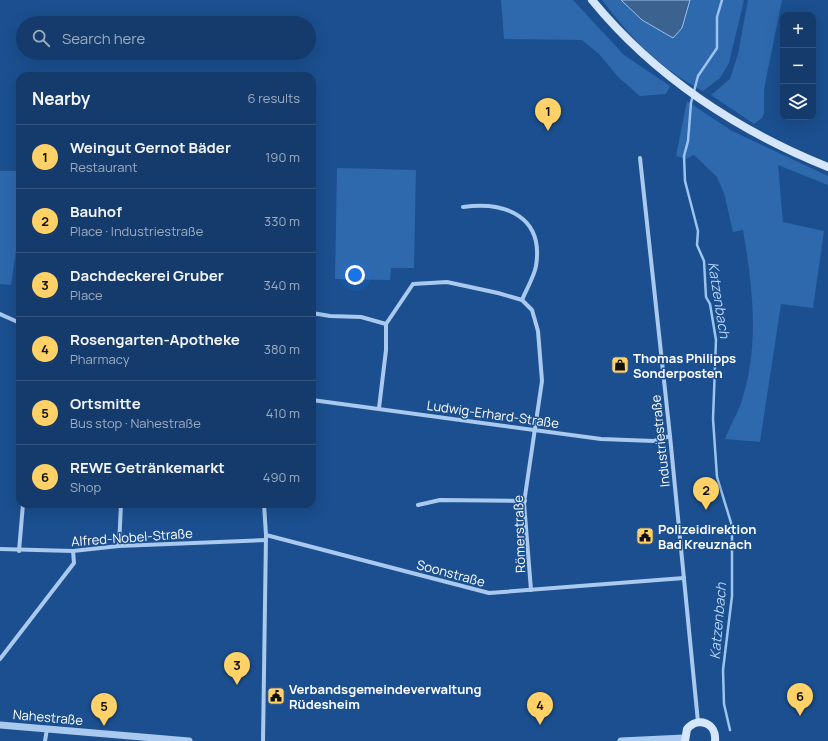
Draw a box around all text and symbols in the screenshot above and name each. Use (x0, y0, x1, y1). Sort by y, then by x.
map controls (780, 12, 816, 120)
button: + (780, 12, 816, 48)
search box (16, 16, 316, 60)
icon: search (30, 27, 52, 49)
text: Search here (62, 28, 145, 49)
button: − (780, 48, 816, 84)
button: layers (780, 84, 816, 120)
text: Nearby (32, 87, 90, 110)
text: 6 results (248, 89, 300, 107)
pin: 1 (535, 98, 561, 131)
text: Weingut Gernot Bäder (70, 137, 231, 158)
text: 1 (42, 148, 48, 166)
text: 190 m (265, 148, 300, 166)
text: Restaurant (70, 158, 137, 176)
text: Bauhof (70, 201, 122, 222)
text: 2 (41, 212, 49, 230)
text: 330 m (264, 212, 300, 230)
text: Place · Industriestraße (70, 222, 203, 240)
water label: Katzenbach (704, 260, 735, 340)
text: Dachdeckerei Gruber (70, 265, 224, 286)
your location (345, 265, 365, 285)
text: 3 (41, 276, 49, 294)
text: 340 m (264, 276, 300, 294)
text: Place (70, 286, 103, 304)
text: Rosengarten-Apotheke (70, 329, 240, 350)
text: 4 (41, 340, 49, 358)
text: 380 m (264, 340, 300, 358)
place label: Thomas Philipps Sonderposten (633, 349, 736, 382)
text: Pharmacy (70, 350, 130, 368)
shop icon: Thomas Philipps Sonderposten (610, 355, 630, 375)
text: Ortsmitte (70, 393, 141, 414)
street label: Industriestraße (646, 394, 674, 488)
street label: Ludwig-Erhard-Straße (426, 396, 561, 432)
text: 5 (41, 404, 49, 422)
text: 410 m (266, 404, 300, 422)
text: Bus stop · Nahestraße (70, 414, 201, 432)
text: REWE Getränkemarkt (70, 457, 225, 478)
text: 6 (41, 468, 49, 486)
text: 490 m (263, 468, 300, 486)
pin: 2 (693, 477, 719, 510)
text: Shop (70, 478, 101, 496)
street label: Römerstraße (509, 494, 529, 573)
place label: Polizeidirektion Bad Kreuznach (658, 520, 756, 553)
street label: Alfred-Nobel-Straße (71, 524, 194, 550)
public building icon: Polizeidirektion Bad Kreuznach (635, 526, 655, 546)
street label: Soonstraße (415, 555, 488, 591)
water label: Katzenbach (705, 581, 730, 660)
pin: 3 (224, 652, 250, 685)
place label: Verbandsgemeindeverwaltung Rüdesheim (289, 680, 481, 713)
pin: 6 (787, 683, 813, 716)
public building icon: Verbandsgemeindeverwaltung Rüdesheim (266, 686, 286, 706)
pin: 4 (527, 692, 553, 725)
pin: 5 (91, 693, 117, 726)
street label: Nahestraße (12, 705, 84, 729)

